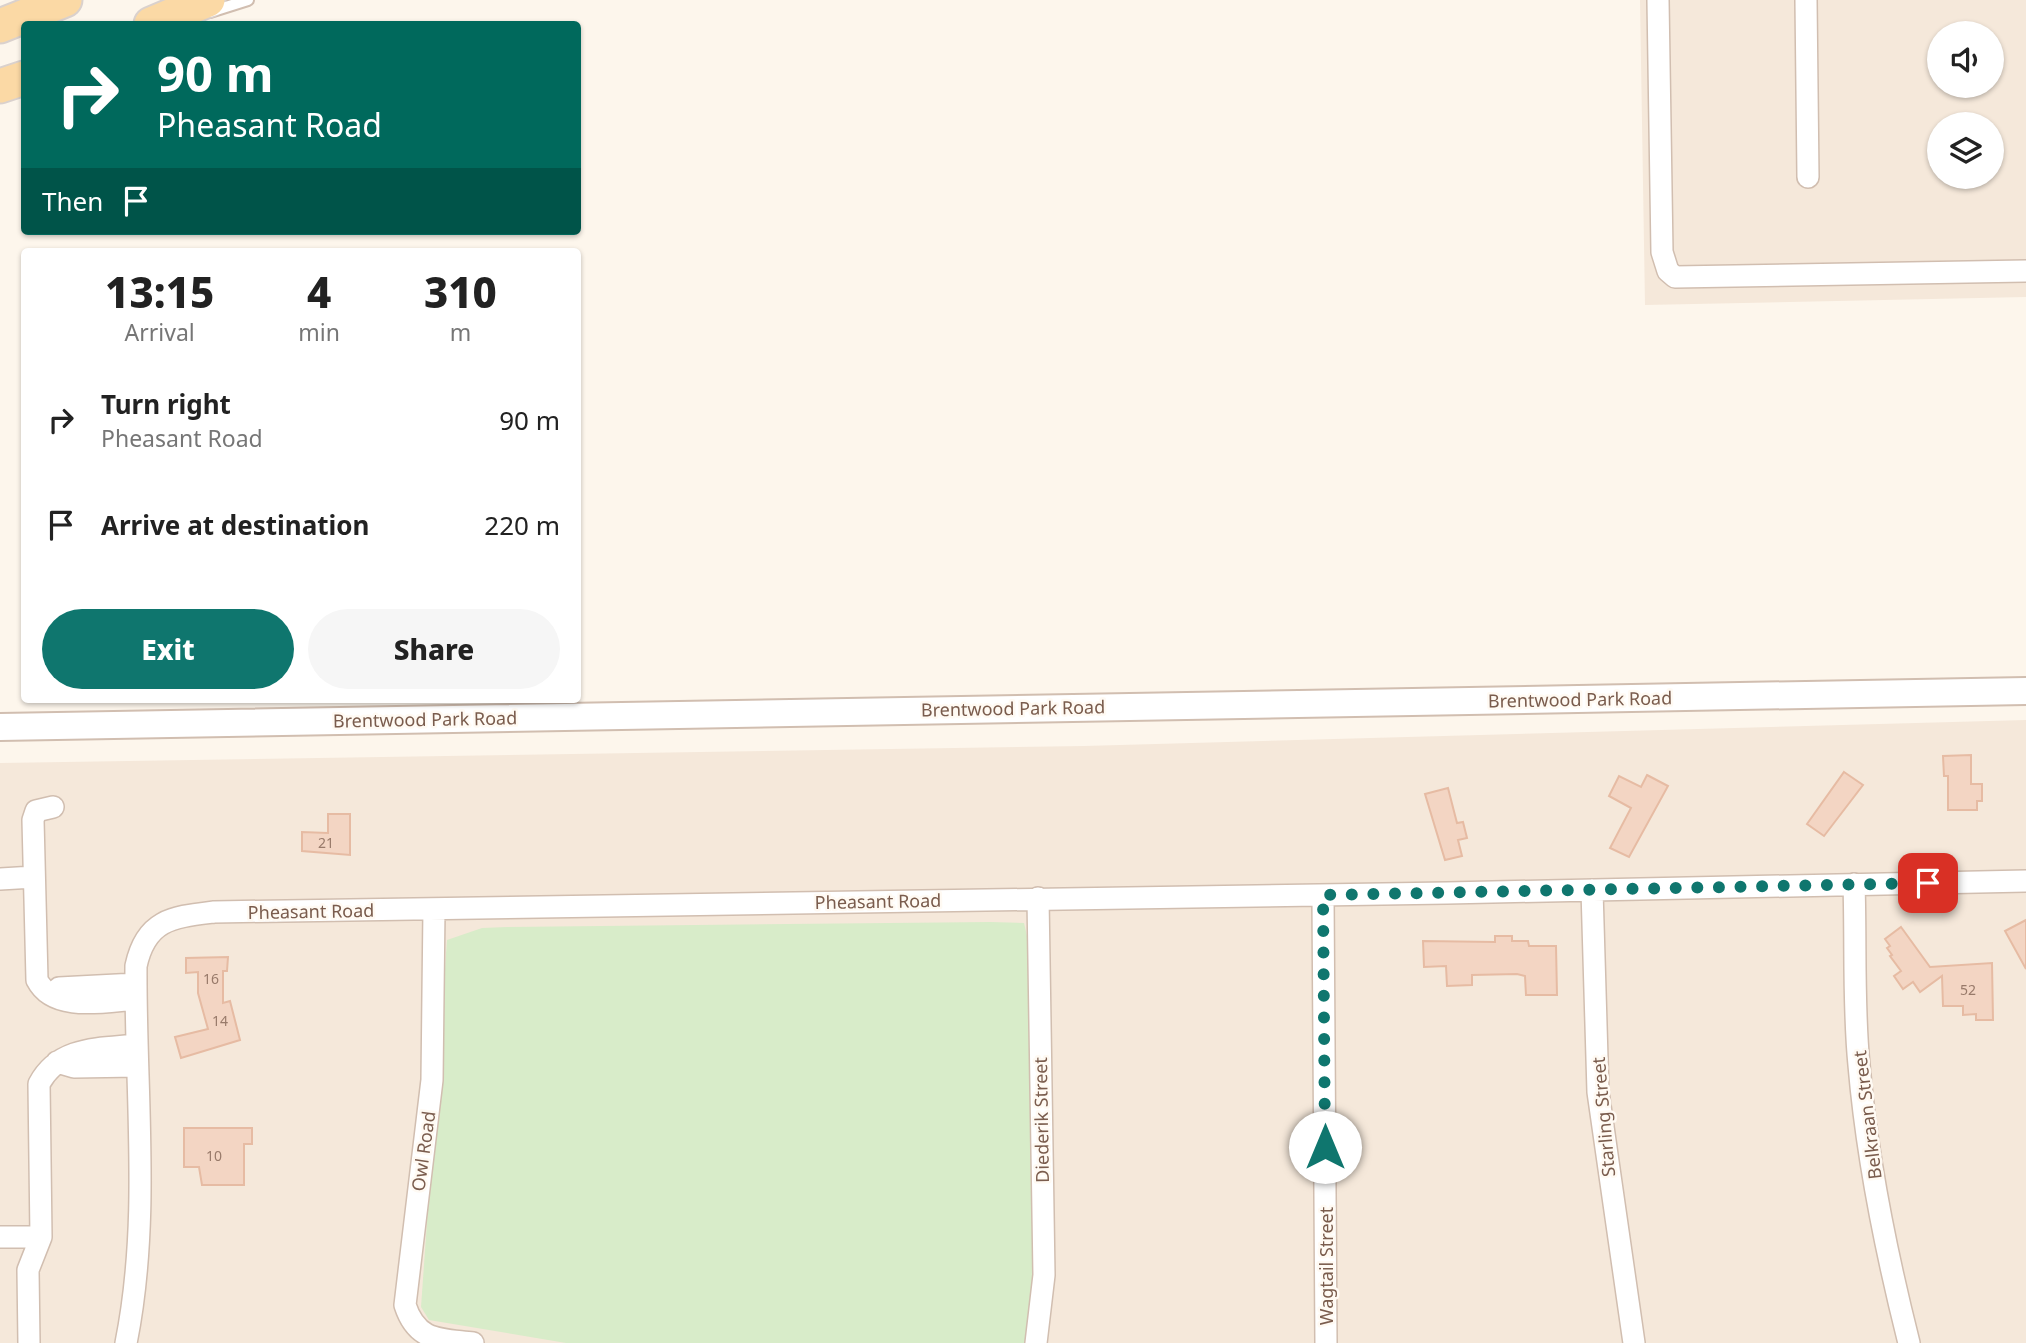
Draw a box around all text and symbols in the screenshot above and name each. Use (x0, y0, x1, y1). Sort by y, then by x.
map controls (1927, 21, 2004, 189)
button: sound (1927, 21, 2004, 98)
text: 90 m (157, 40, 274, 106)
icon: right (42, 49, 133, 140)
text: Pheasant Road (157, 103, 382, 146)
button: layers (1927, 112, 2004, 189)
icon: arrive (117, 182, 155, 220)
text: Then (42, 183, 103, 219)
text: 13:15 (105, 263, 214, 320)
text: 4 (307, 263, 331, 320)
text: 310 (424, 263, 497, 320)
text: Arrival (125, 316, 195, 348)
text: min (298, 316, 340, 348)
text: m (450, 316, 471, 348)
text: Turn right (101, 386, 231, 422)
icon: right (42, 401, 80, 439)
text: 90 m (499, 402, 560, 438)
text: Pheasant Road (101, 422, 263, 454)
icon: arrive (42, 506, 80, 544)
text: Arrive at destination (101, 507, 370, 543)
text: 220 m (484, 507, 560, 543)
button: Exit (42, 609, 294, 689)
button: Share (308, 609, 560, 689)
street label: Brentwood Park Road (1488, 685, 1672, 713)
street label: Brentwood Park Road (921, 694, 1105, 722)
street label: Brentwood Park Road (333, 705, 517, 733)
house number: 21 (318, 833, 334, 852)
pin (1898, 853, 1958, 913)
icon: arrive (1909, 864, 1947, 902)
street label: Pheasant Road (815, 888, 941, 914)
street label: Pheasant Road (248, 898, 374, 924)
house number: 16 (203, 969, 219, 988)
house number: 52 (1960, 980, 1976, 999)
house number: 14 (212, 1011, 228, 1030)
street label: Belkraan Street (1847, 1049, 1887, 1181)
street label: Diederik Street (1028, 1056, 1054, 1183)
street label: Starling Street (1586, 1056, 1620, 1178)
street label: Owl Road (405, 1109, 441, 1193)
position arrow (1288, 1110, 1362, 1184)
house number: 10 (206, 1146, 222, 1165)
street label: Wagtail Street (1314, 1206, 1338, 1325)

